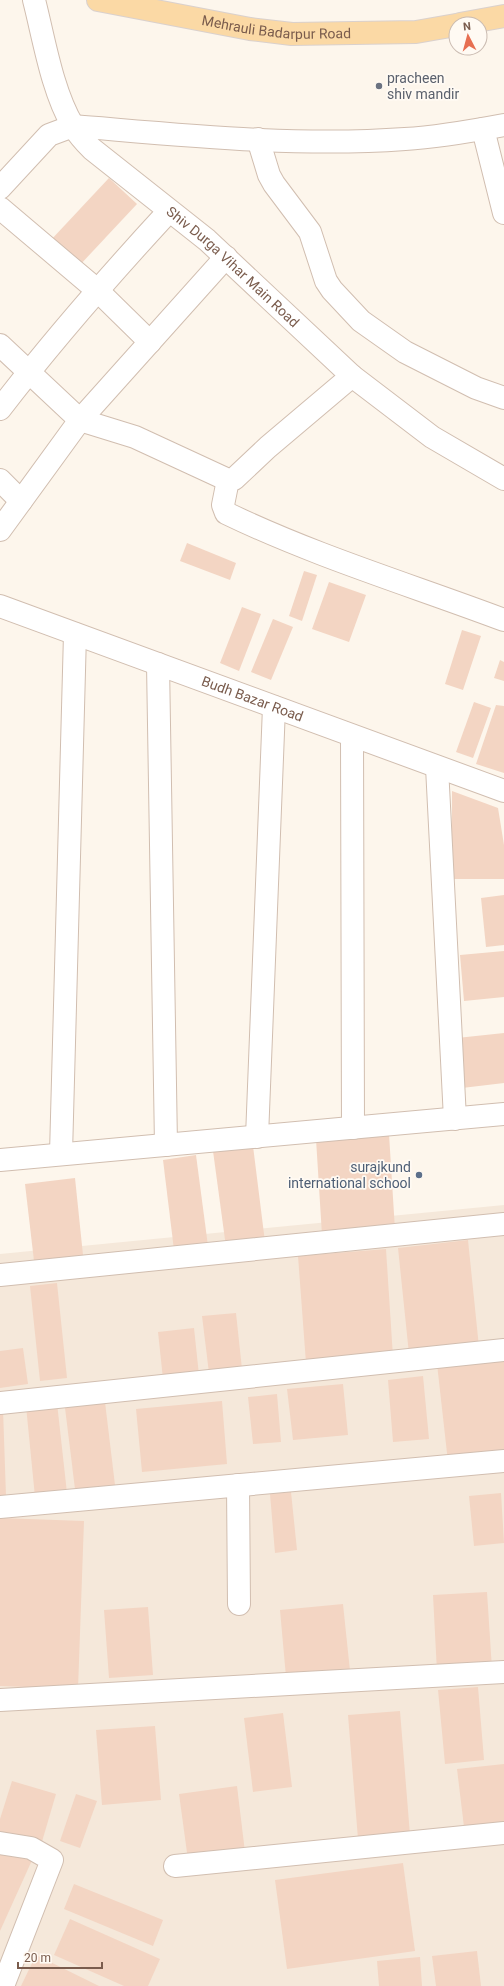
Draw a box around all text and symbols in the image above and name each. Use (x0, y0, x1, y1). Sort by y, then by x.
street label: Mehrauli Badarpur Road (201, 12, 351, 42)
north arrow (448, 16, 488, 56)
text: N (462, 20, 472, 33)
place label: pracheen shiv mandir (387, 70, 460, 102)
marker: pracheen shiv mandir (374, 81, 384, 91)
street label: Shiv Durga Vihar Main Road (163, 203, 303, 330)
street label: Budh Bazar Road (200, 673, 305, 725)
place label: surajkund international school (288, 1159, 411, 1191)
marker: surajkund international school (414, 1170, 424, 1180)
scale bar (18, 1944, 102, 1970)
text: 20 m (24, 1951, 51, 1965)

